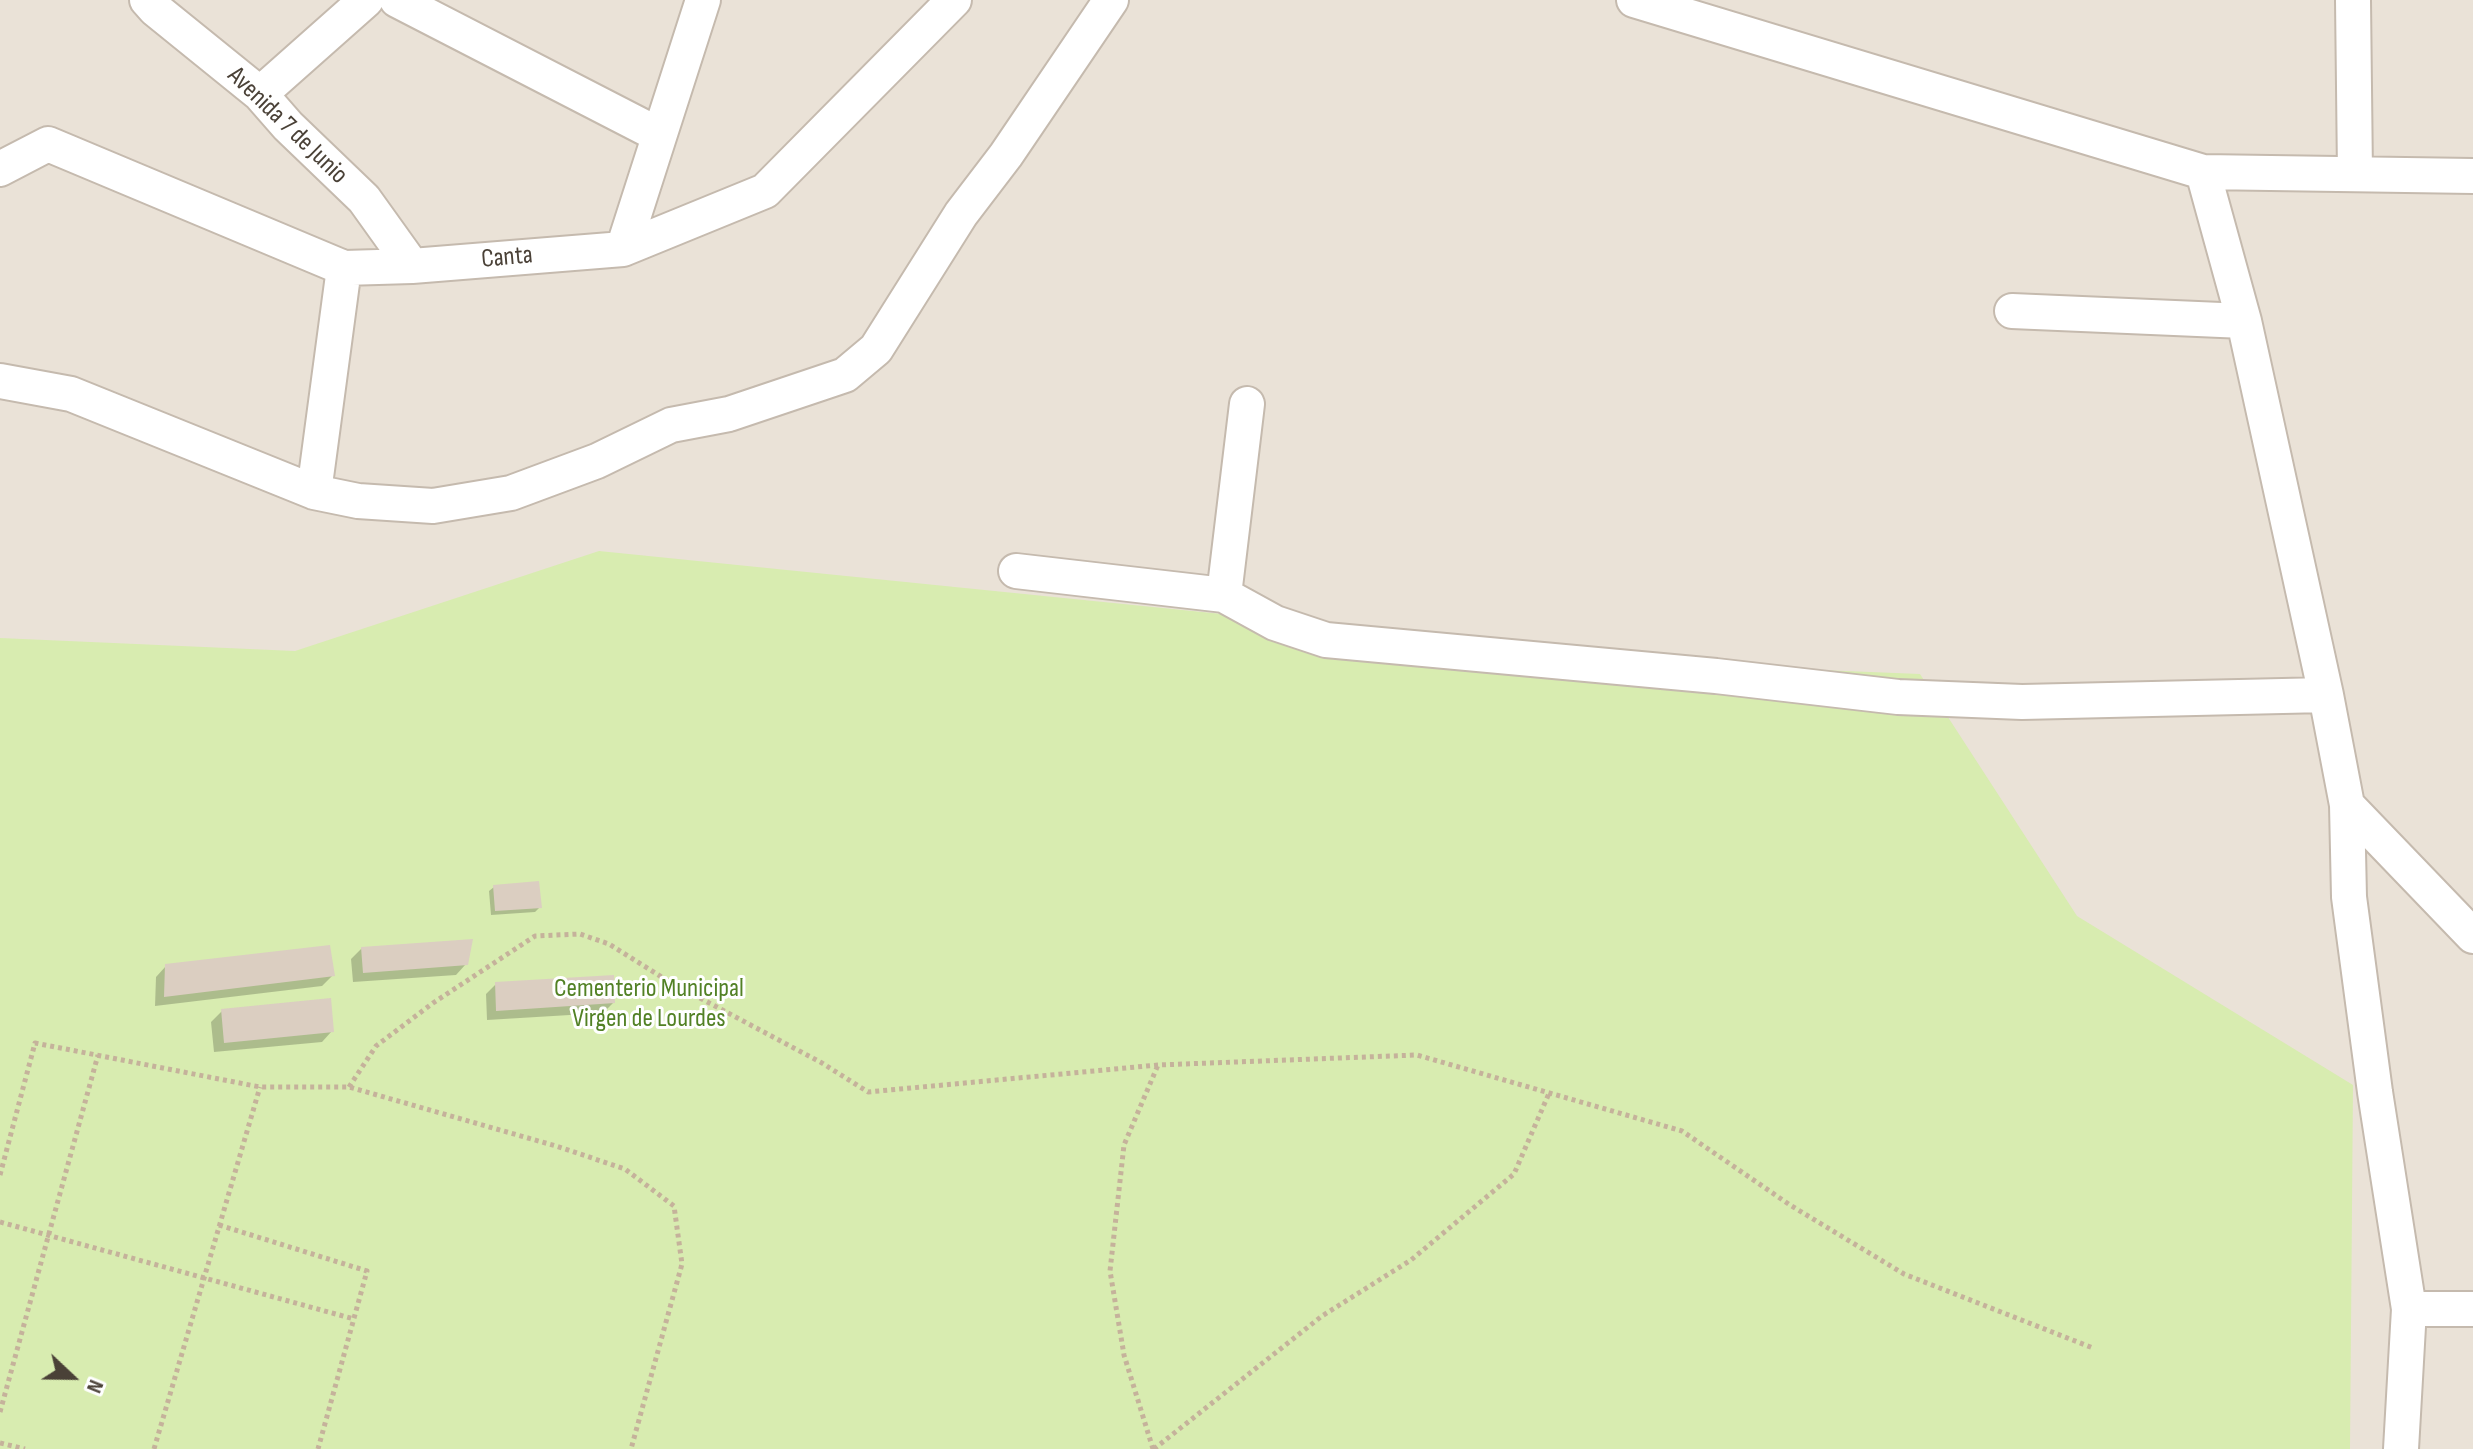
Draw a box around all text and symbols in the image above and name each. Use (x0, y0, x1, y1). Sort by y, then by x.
street label: Avenida 7 de Junio (220, 61, 354, 191)
street label: Canta (480, 240, 534, 276)
park label: Cementerio Municipal Virgen de Lourdes (554, 973, 744, 1034)
north arrow (32, 1337, 112, 1417)
text: N (80, 1376, 109, 1397)

